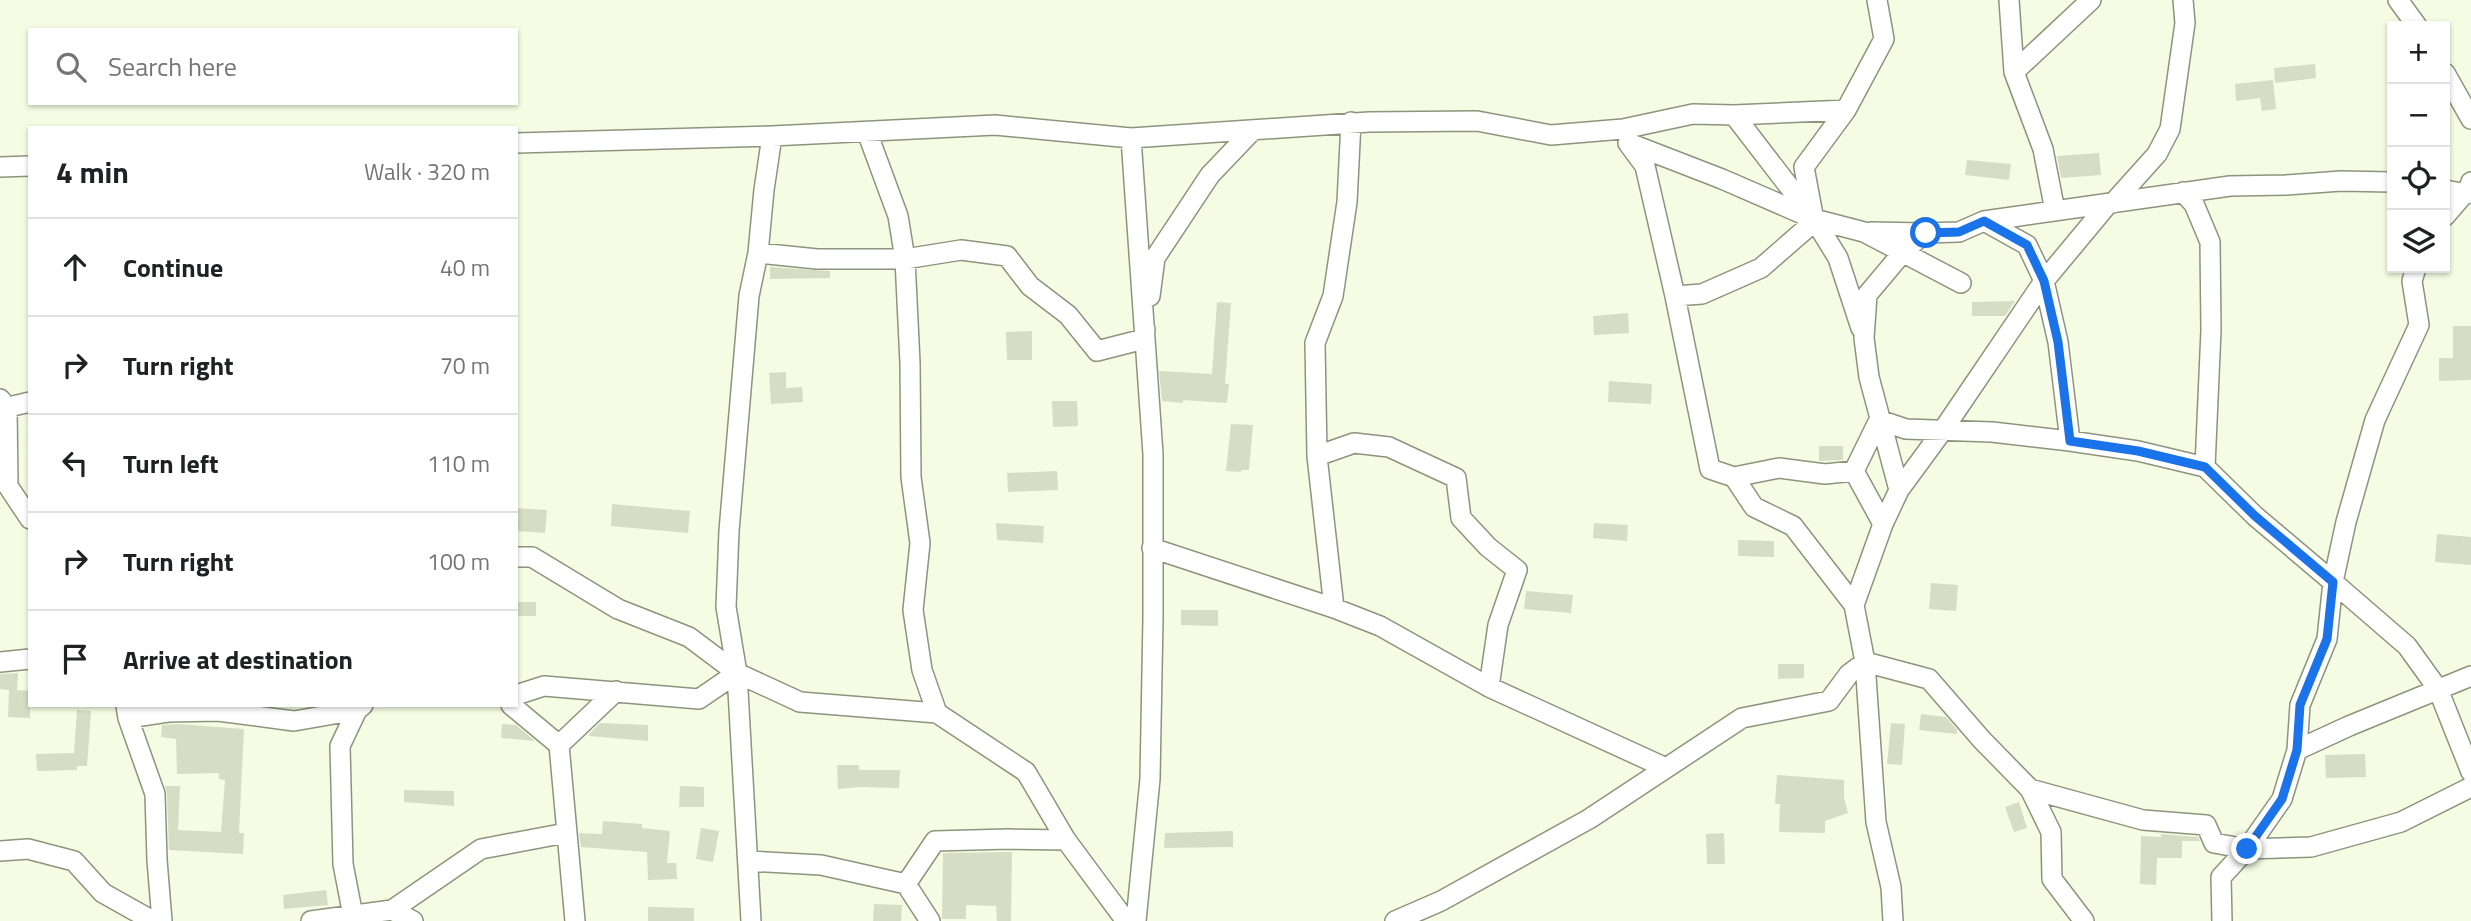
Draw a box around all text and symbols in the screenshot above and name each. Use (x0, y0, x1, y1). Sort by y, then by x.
map controls (2387, 21, 2450, 273)
button: + (2387, 21, 2450, 84)
search box (28, 28, 518, 105)
text: Search here (108, 47, 237, 86)
icon: search (52, 48, 90, 86)
button: − (2387, 84, 2450, 147)
button: locate (2387, 147, 2450, 210)
text: 4 min (56, 149, 129, 195)
text: Walk · 320 m (364, 154, 490, 189)
button: layers (2387, 210, 2450, 273)
route start (1910, 217, 1941, 248)
icon: ahead (56, 248, 94, 286)
text: Continue (123, 248, 223, 287)
text: 40 m (440, 250, 490, 285)
icon: right (56, 346, 94, 384)
text: Turn right (123, 346, 234, 385)
text: 70 m (440, 348, 490, 383)
icon: left (56, 444, 94, 482)
text: Turn left (123, 444, 218, 483)
text: 110 m (427, 446, 490, 481)
icon: right (56, 542, 94, 580)
text: Turn right (123, 542, 234, 581)
text: 100 m (427, 544, 490, 579)
icon: arrive (56, 640, 94, 678)
text: Arrive at destination (123, 640, 353, 679)
route end (2231, 833, 2262, 864)

